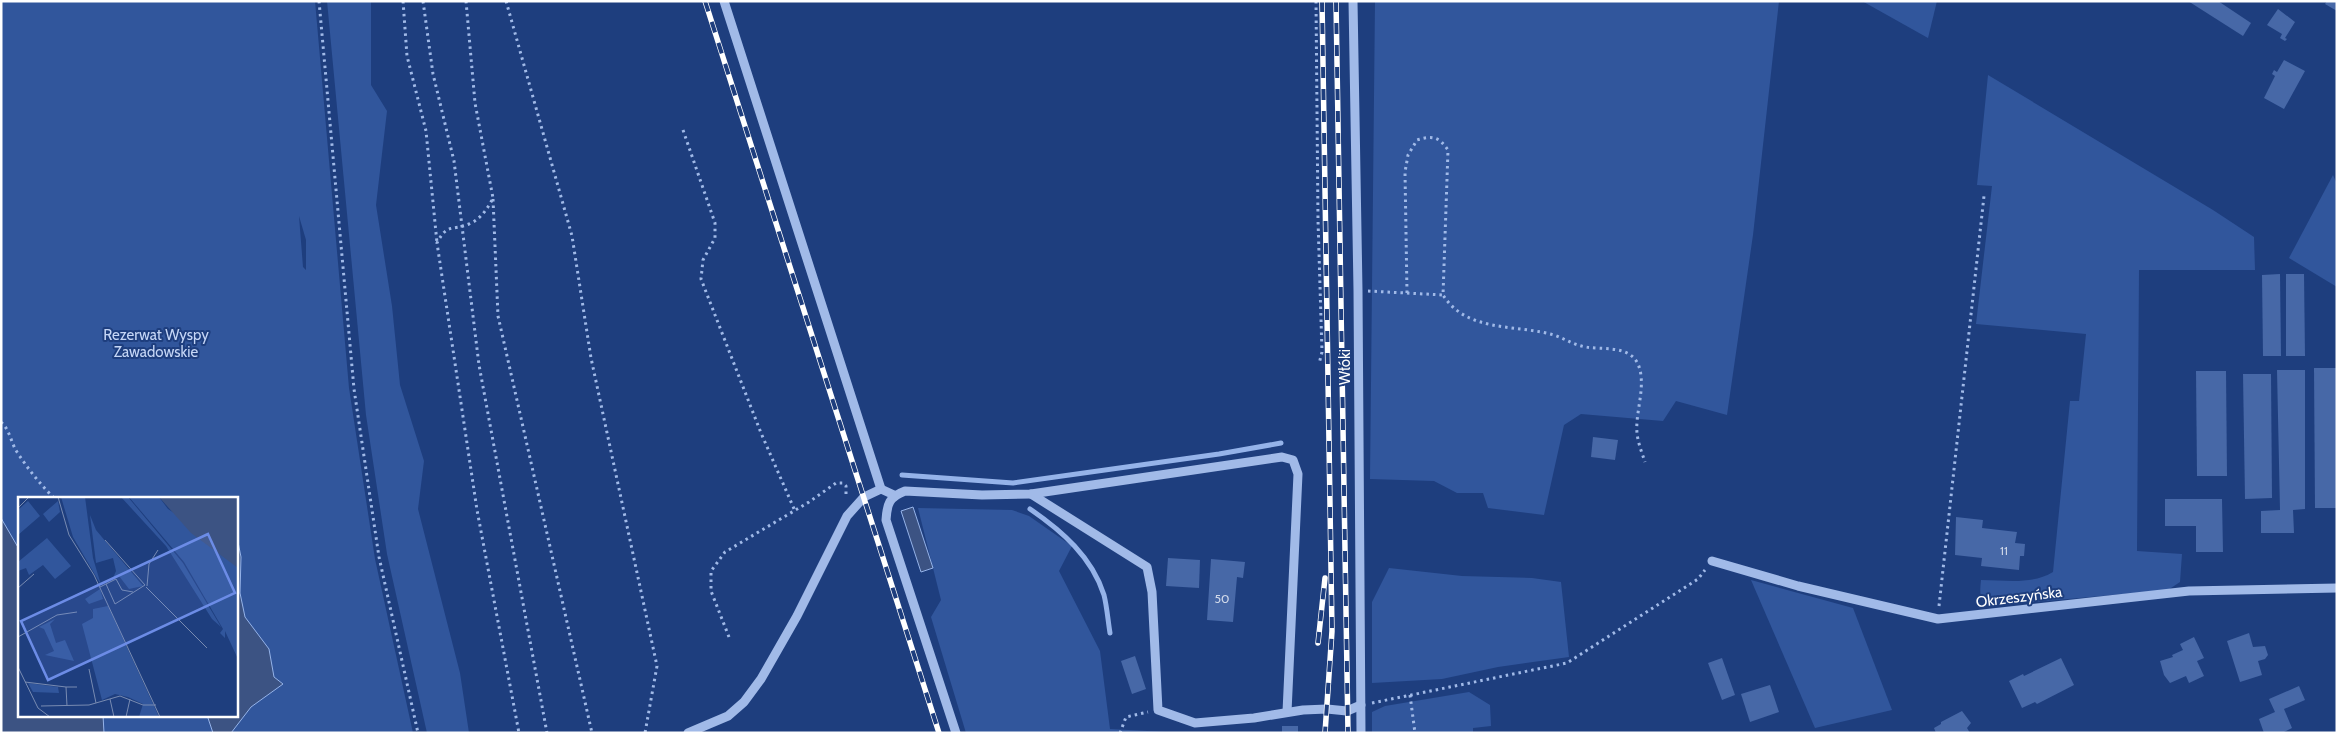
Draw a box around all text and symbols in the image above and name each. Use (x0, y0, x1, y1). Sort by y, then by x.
park label: Rezerwat Wyspy Zawadowskie (103, 326, 209, 361)
street label: Włóki (1336, 349, 1354, 385)
inset map (18, 497, 238, 716)
house number: 11 (2000, 543, 2008, 558)
street label: Okrzeszyńska (1975, 583, 2064, 611)
house number: 50 (1215, 591, 1229, 606)

